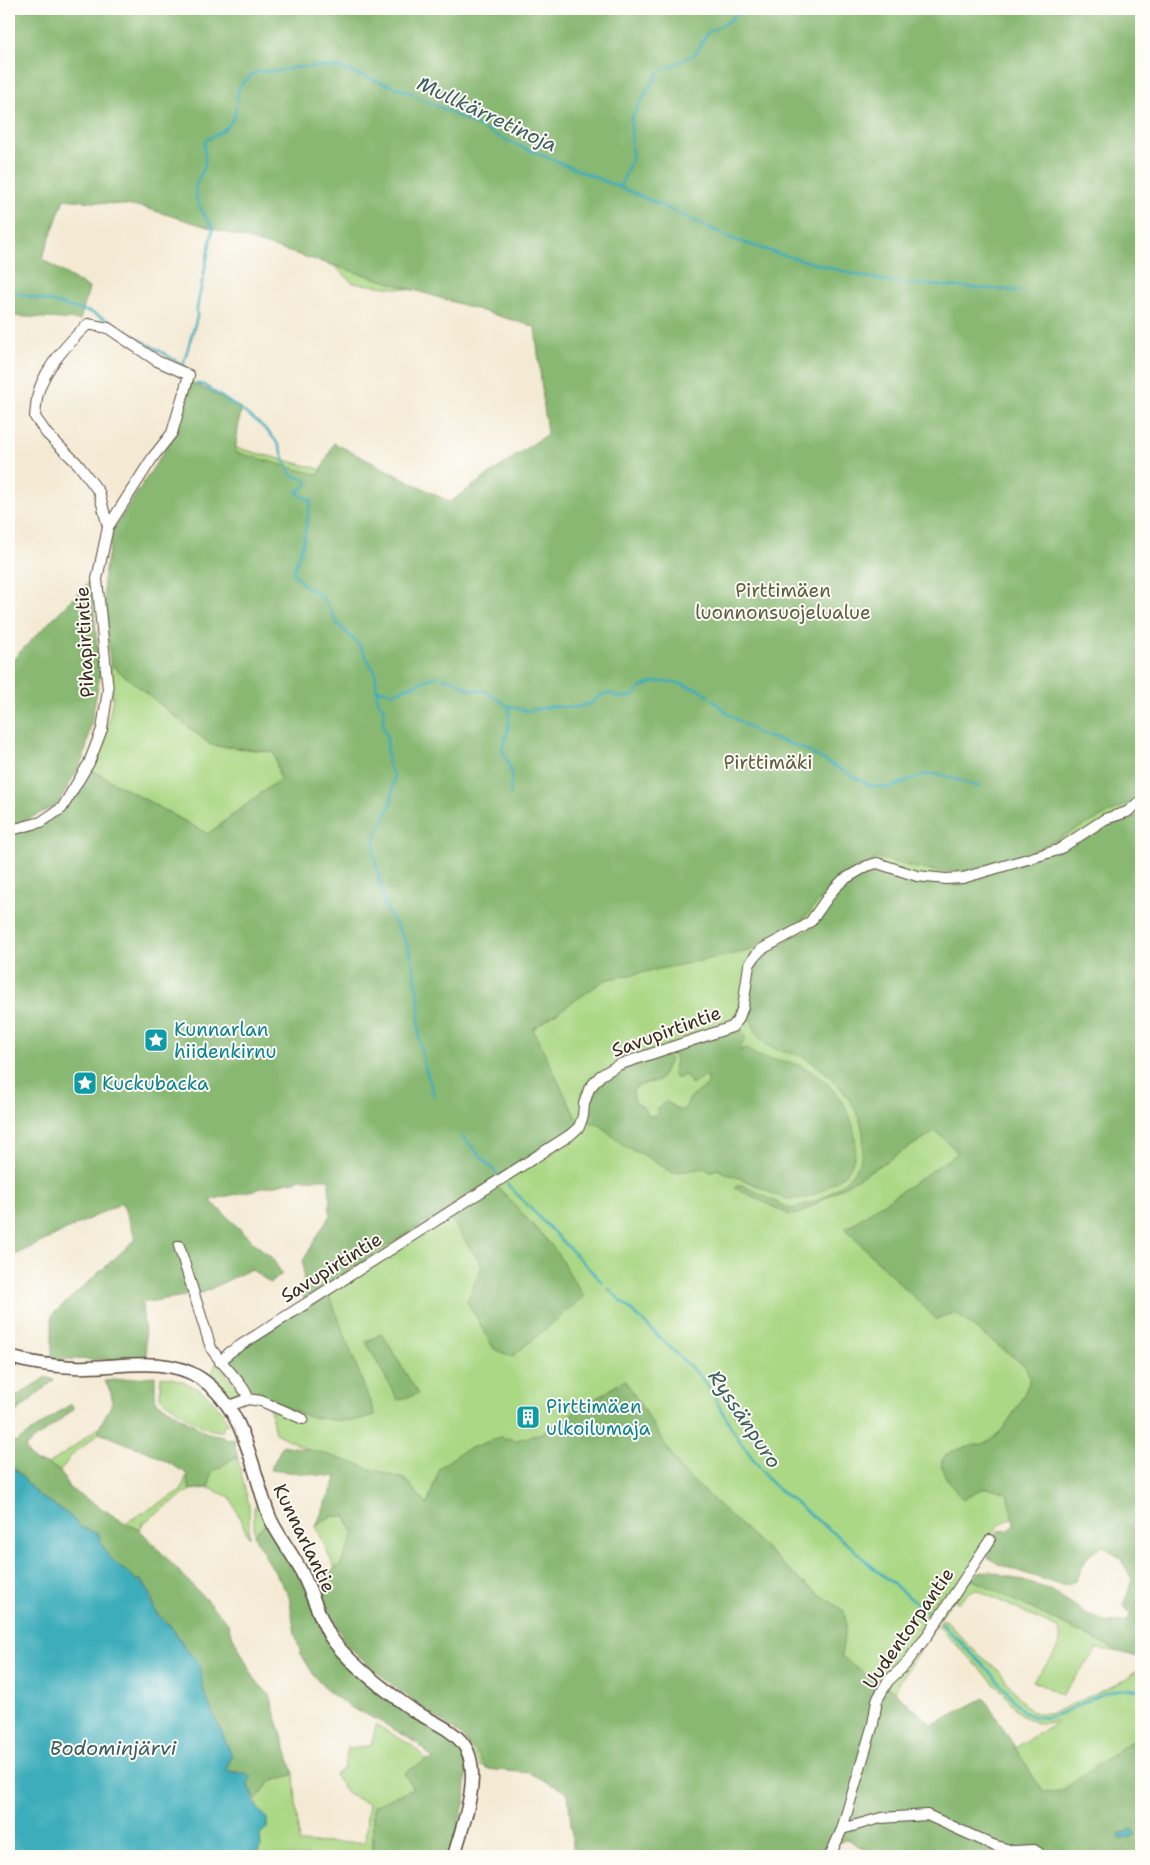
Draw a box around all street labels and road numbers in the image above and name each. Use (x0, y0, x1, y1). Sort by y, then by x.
street label: Pihapirtintie (69, 586, 100, 698)
street label: Savupirtintie (608, 1000, 724, 1063)
street label: Savupirtintie (276, 1226, 387, 1308)
street label: Kunnarlantie (267, 1480, 342, 1597)
street label: Uudentorpantie (857, 1563, 960, 1694)

